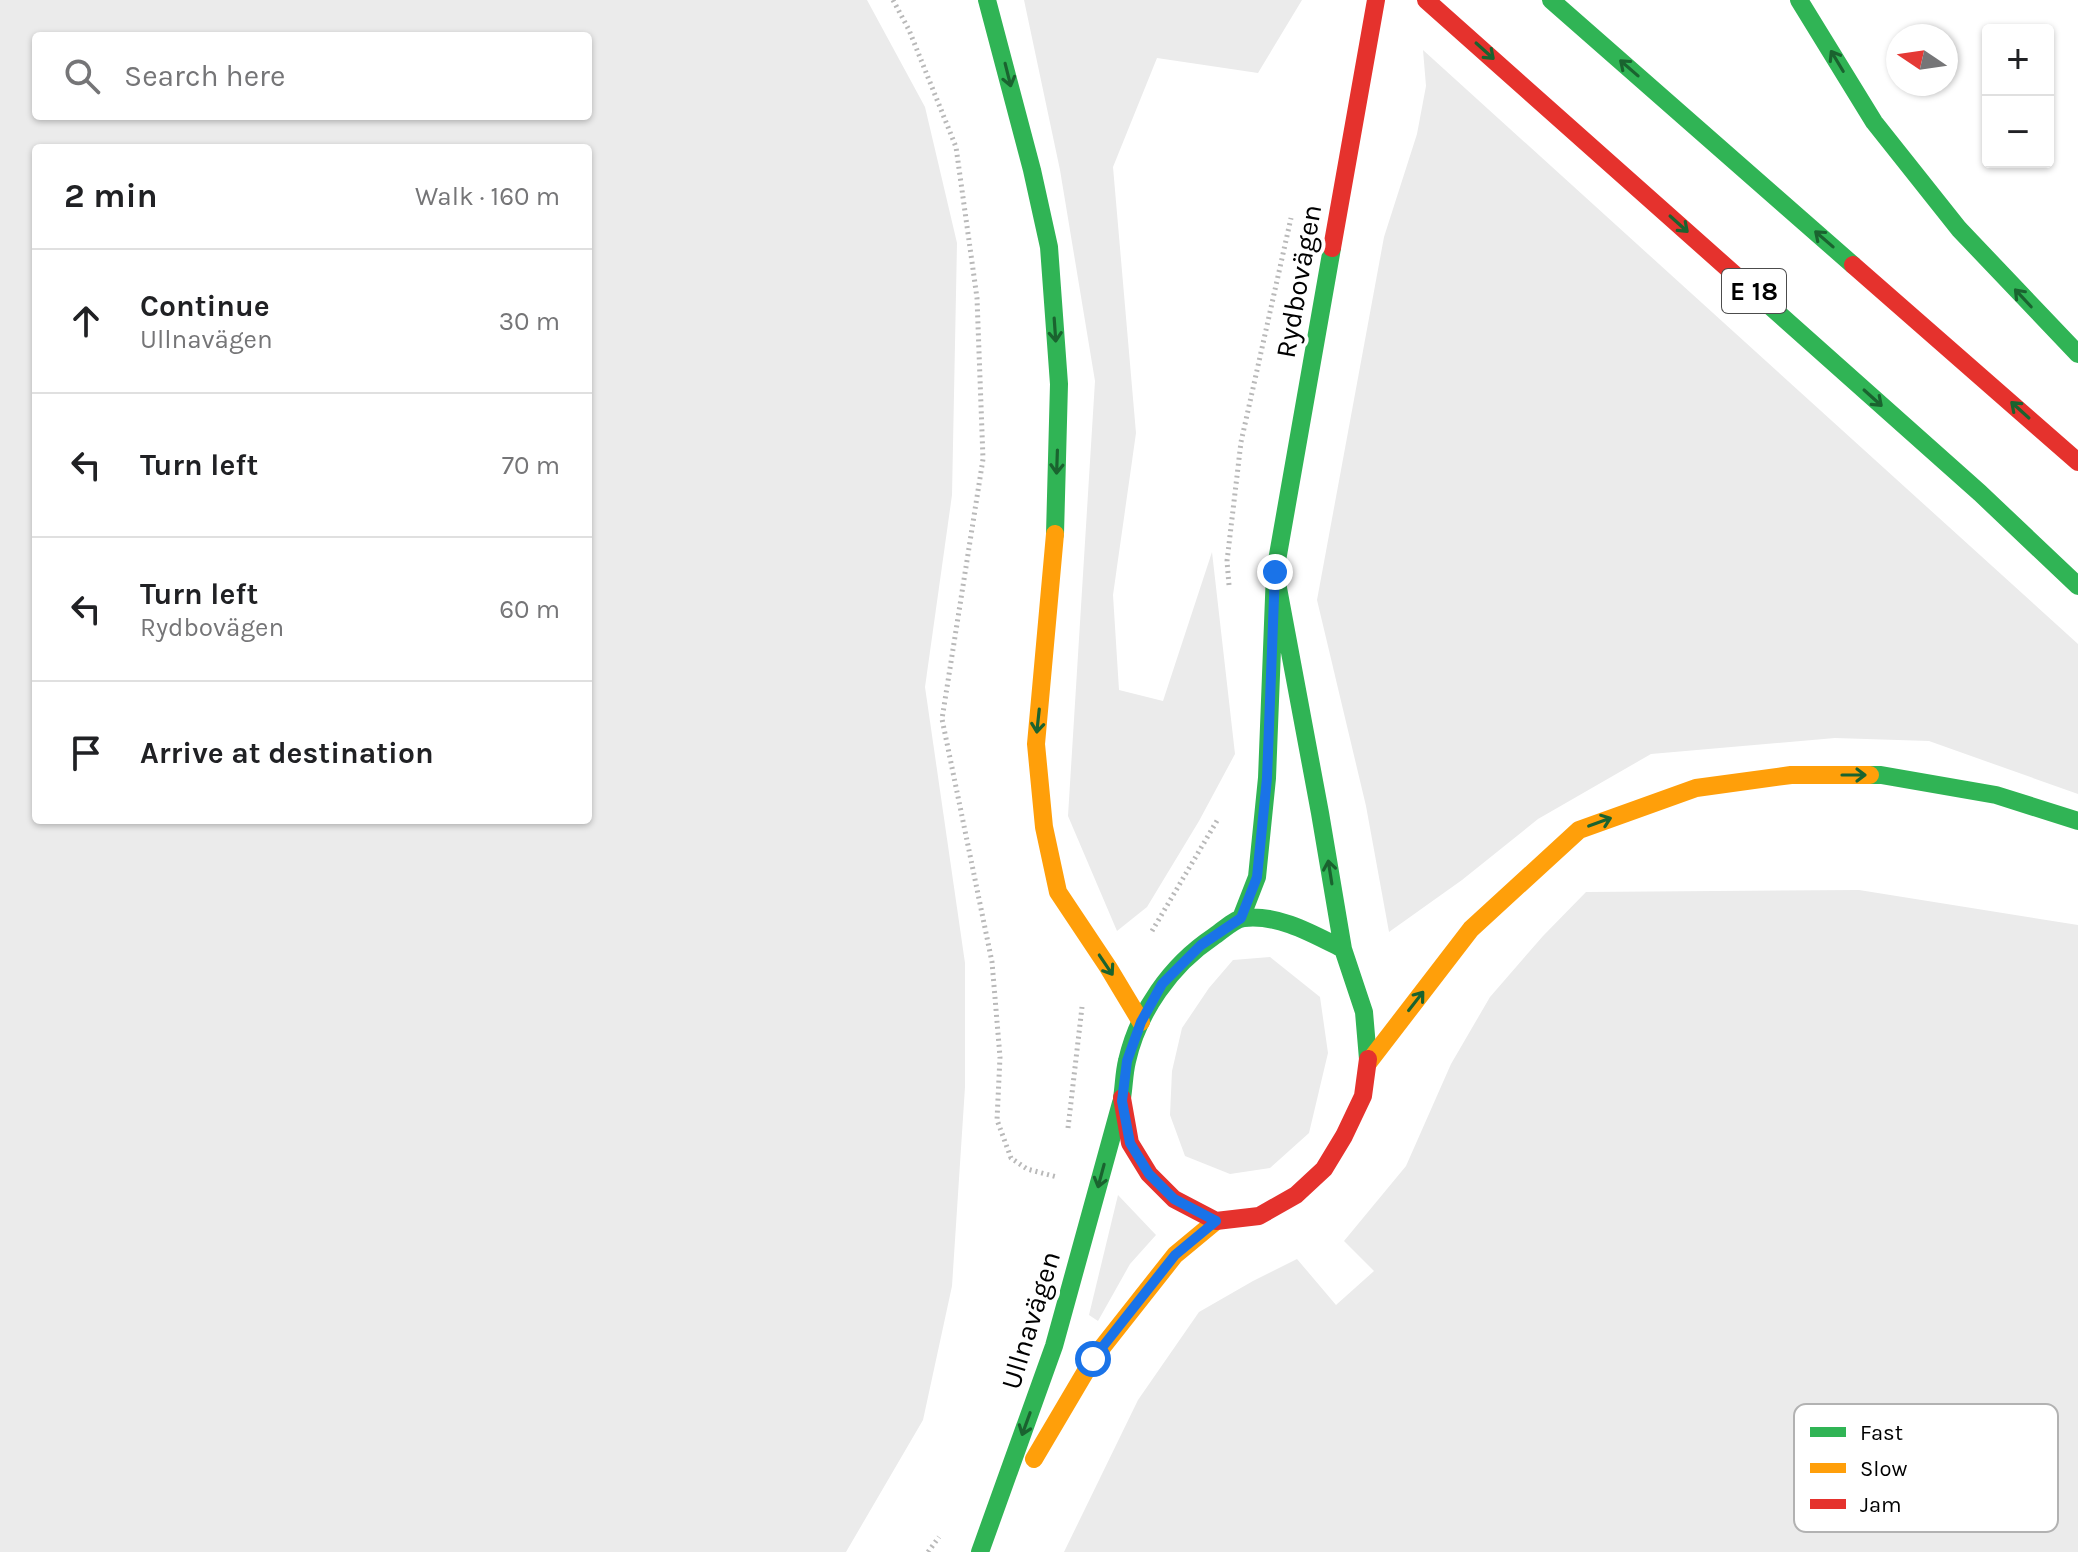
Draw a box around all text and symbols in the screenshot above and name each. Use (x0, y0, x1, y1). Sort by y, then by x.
north arrow (1886, 24, 1958, 96)
map controls (1982, 24, 2054, 168)
button: + (1982, 24, 2054, 96)
search box (32, 32, 592, 120)
one-way arrow (1475, 42, 1495, 61)
one-way arrow (1828, 50, 1844, 73)
icon: search (60, 54, 104, 98)
text: Search here (124, 58, 285, 94)
one-way arrow (1619, 59, 1639, 77)
one-way arrow (1002, 62, 1017, 88)
button: − (1982, 96, 2054, 168)
text: 2 min (64, 176, 158, 216)
text: Walk · 160 m (415, 181, 560, 212)
street label: Rydbovägen (1269, 202, 1328, 360)
one-way arrow (1669, 215, 1689, 234)
one-way arrow (1815, 230, 1835, 248)
road number: E 18 (1722, 269, 1786, 313)
text: Continue (140, 288, 270, 324)
one-way arrow (2014, 288, 2033, 308)
icon: ahead (64, 299, 108, 343)
text: 30 m (499, 306, 560, 337)
one-way arrow (1048, 316, 1063, 343)
text: Ullnavägen (140, 324, 273, 355)
one-way arrow (1862, 388, 1882, 406)
one-way arrow (2010, 401, 2031, 420)
icon: left (64, 443, 108, 487)
text: Turn left (140, 447, 258, 483)
one-way arrow (1050, 448, 1065, 475)
text: 70 m (502, 450, 560, 481)
route end (1257, 554, 1293, 590)
text: Turn left (140, 576, 258, 612)
icon: left (64, 587, 108, 631)
text: 60 m (499, 594, 560, 625)
text: Rydbovägen (140, 612, 284, 643)
one-way arrow (1031, 707, 1046, 734)
icon: arrive (64, 731, 108, 775)
text: Arrive at destination (140, 735, 434, 771)
one-way arrow (1840, 767, 1867, 783)
one-way arrow (1588, 814, 1613, 829)
one-way arrow (1322, 860, 1337, 886)
one-way arrow (1098, 953, 1114, 975)
one-way arrow (1407, 991, 1424, 1012)
one-way arrow (1093, 1162, 1108, 1188)
street label: Ullnavägen (994, 1247, 1067, 1393)
route start (1075, 1341, 1111, 1377)
legend (1794, 1404, 2058, 1532)
one-way arrow (1018, 1412, 1032, 1436)
text: Fast (1860, 1420, 1903, 1446)
text: Slow (1860, 1456, 1907, 1482)
text: Jam (1860, 1492, 1902, 1518)

